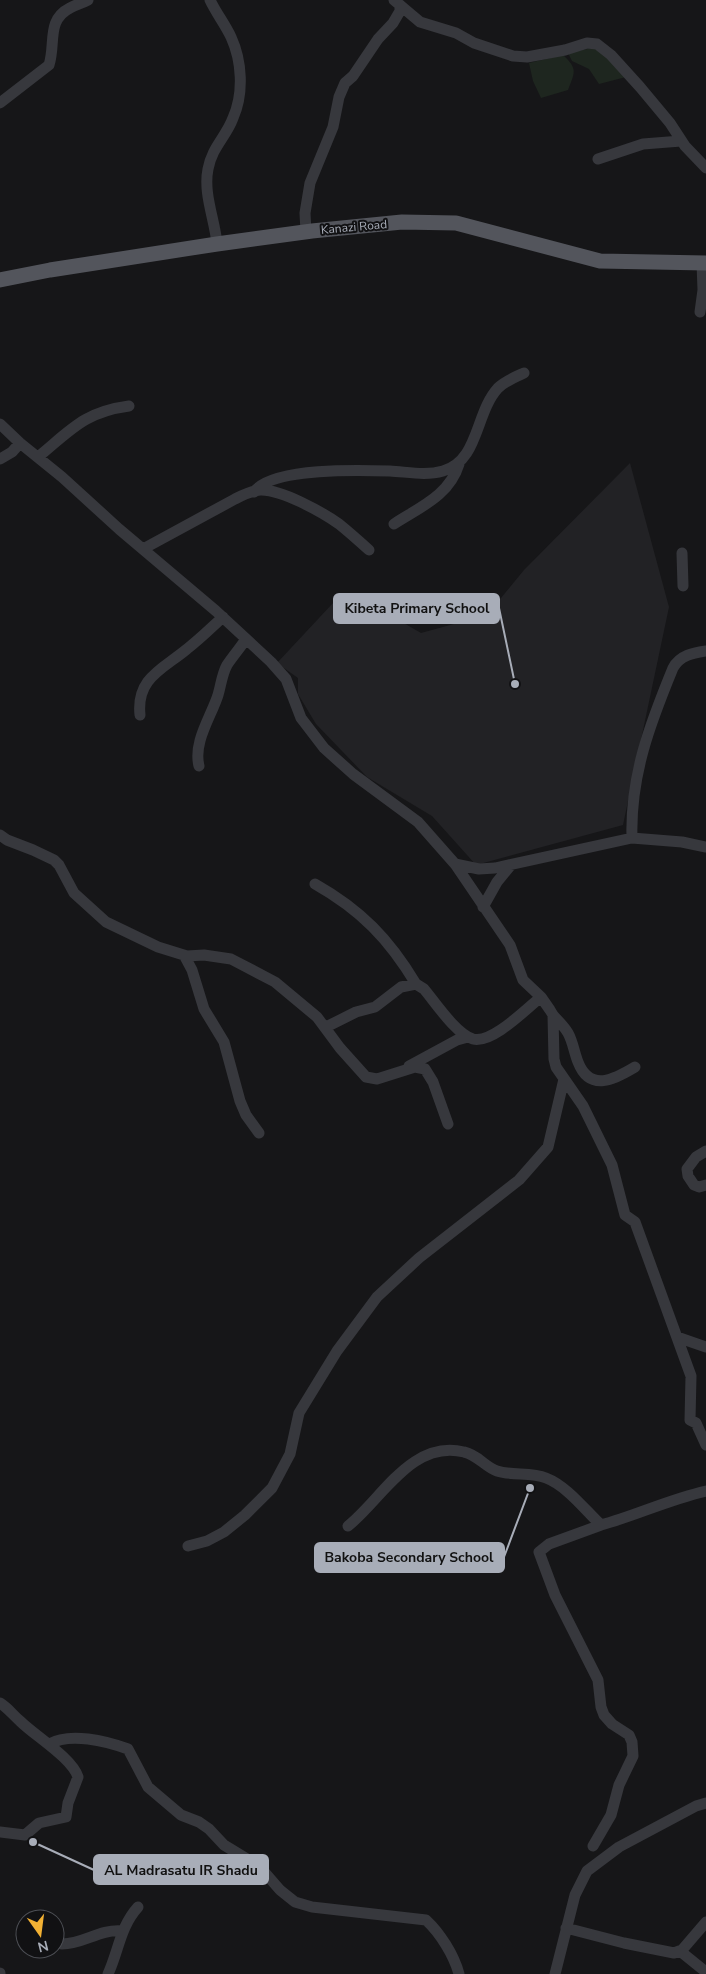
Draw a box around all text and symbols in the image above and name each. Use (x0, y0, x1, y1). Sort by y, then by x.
street label: Kanazi Road (320, 216, 388, 238)
callout: Kibeta Primary School (334, 594, 499, 623)
text: Kibeta Primary School (345, 599, 490, 618)
callout: Bakoba Secondary School (315, 1543, 504, 1572)
text: Bakoba Secondary School (324, 1548, 494, 1567)
callout: AL Madrasatu IR Shadu (94, 1855, 268, 1884)
text: AL Madrasatu IR Shadu (104, 1861, 258, 1880)
north arrow (15, 1909, 65, 1959)
text: N (36, 1936, 50, 1957)

